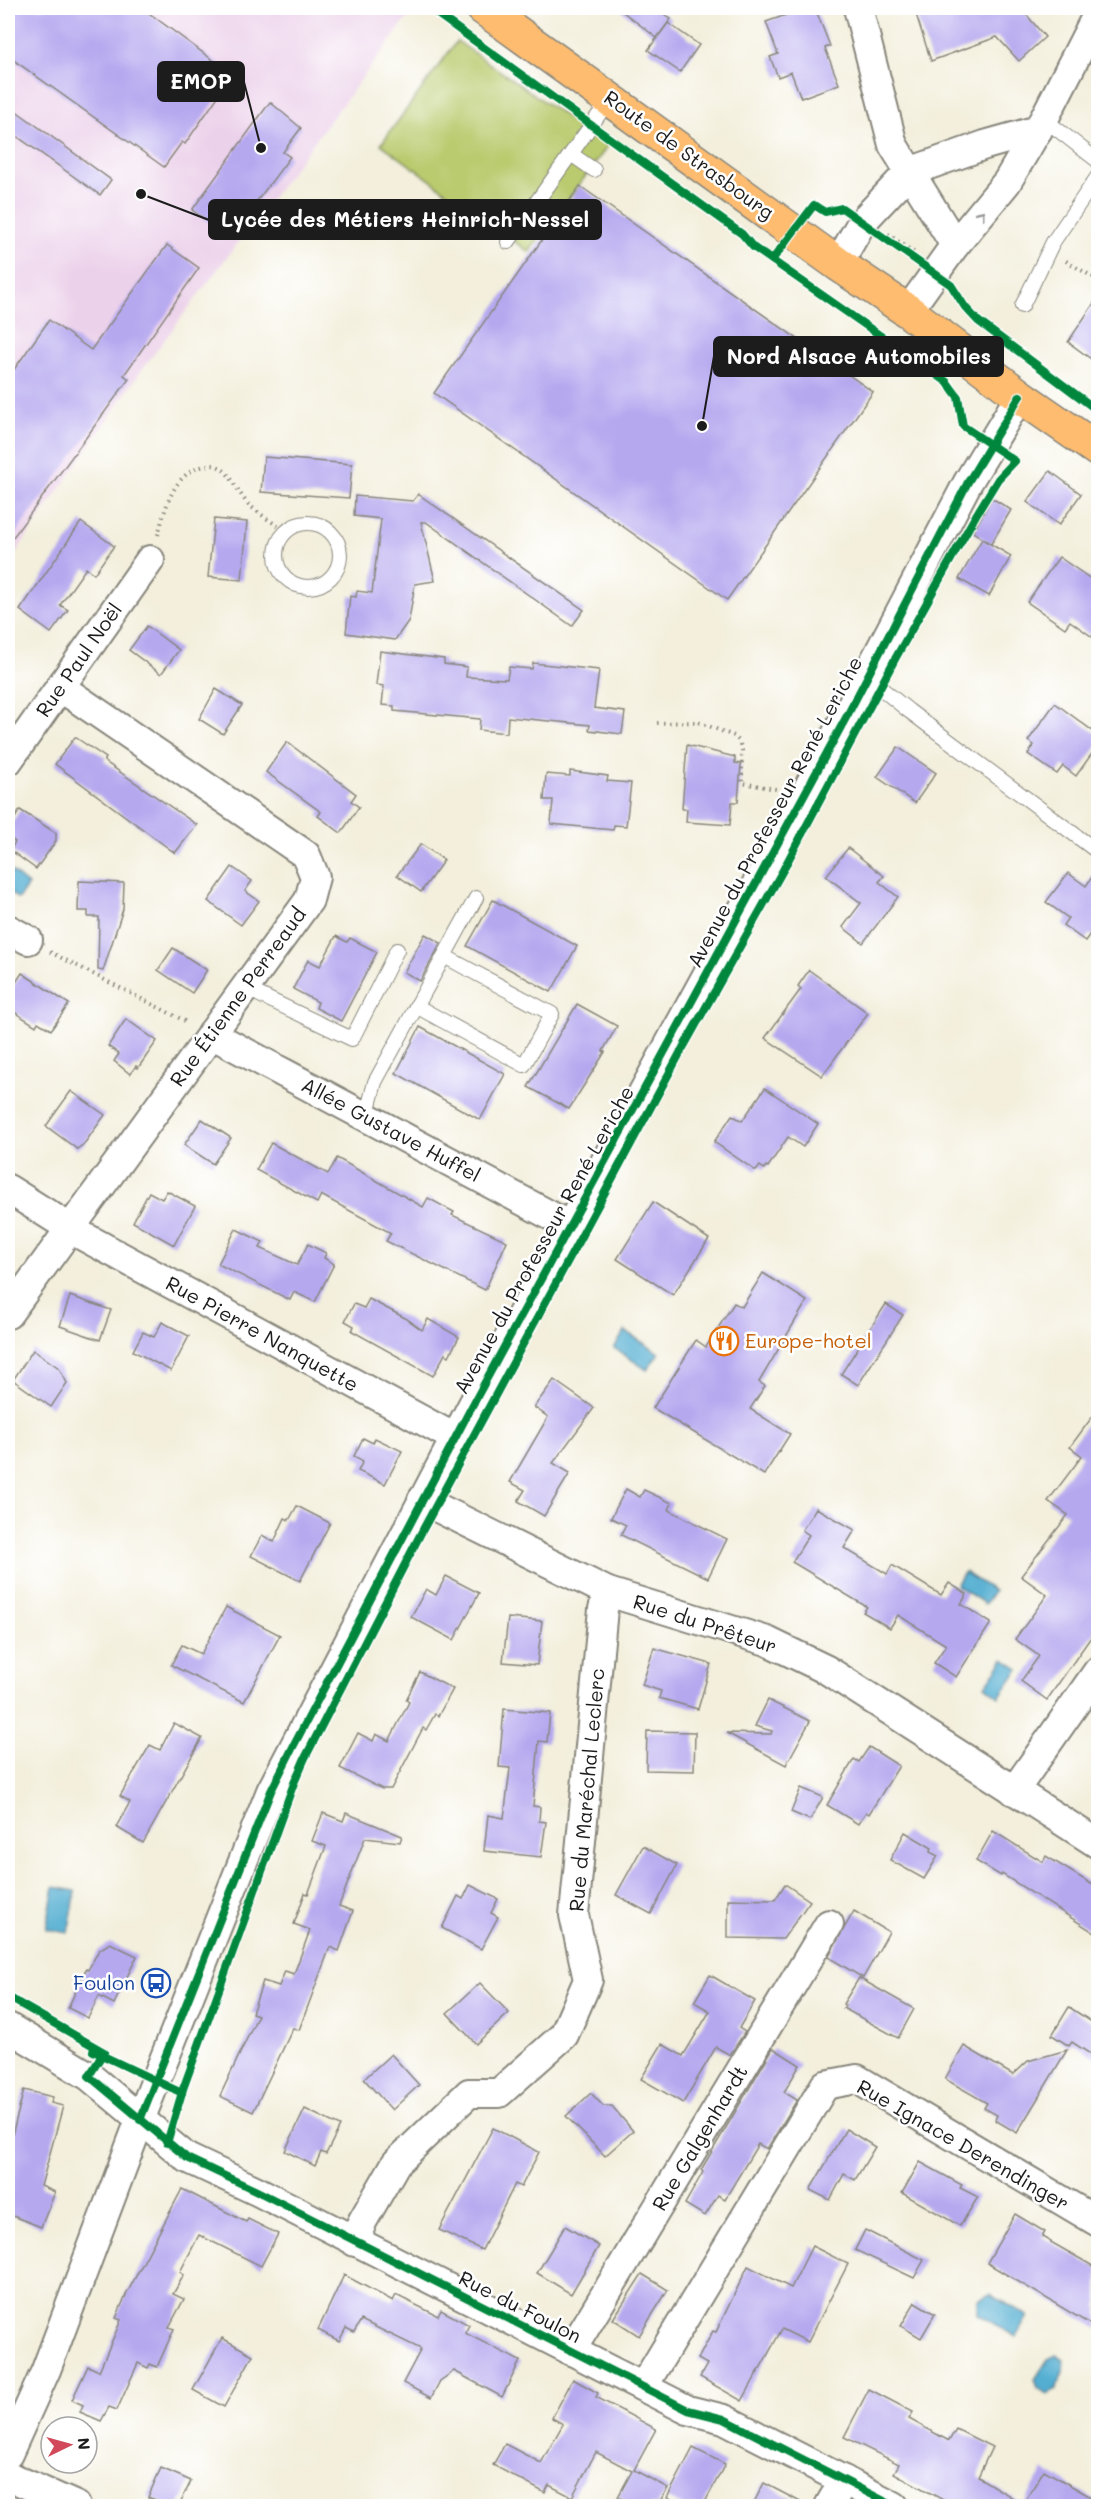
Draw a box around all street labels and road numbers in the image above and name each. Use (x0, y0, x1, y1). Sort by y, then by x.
street label: Route de Strasbourg (599, 84, 780, 225)
street label: Rue Paul Noël (29, 597, 127, 722)
street label: Avenue du Professeur René Leriche (681, 652, 867, 972)
street label: Rue Étienne Perreaud (163, 902, 311, 1091)
street label: Allée Gustave Huffel (297, 1071, 486, 1187)
street label: Avenue du Professeur René Leriche (447, 1081, 639, 1398)
street label: Rue Pierre Nanquette (161, 1269, 363, 1397)
street label: Rue du Prêteur (630, 1588, 780, 1658)
street label: Rue du Maréchal Leclerc (562, 1667, 610, 1913)
street label: Rue Galgenhardt (645, 2060, 753, 2215)
street label: Rue Ignace Derendinger (853, 2073, 1074, 2216)
street label: Rue du Foulon (455, 2264, 586, 2348)

